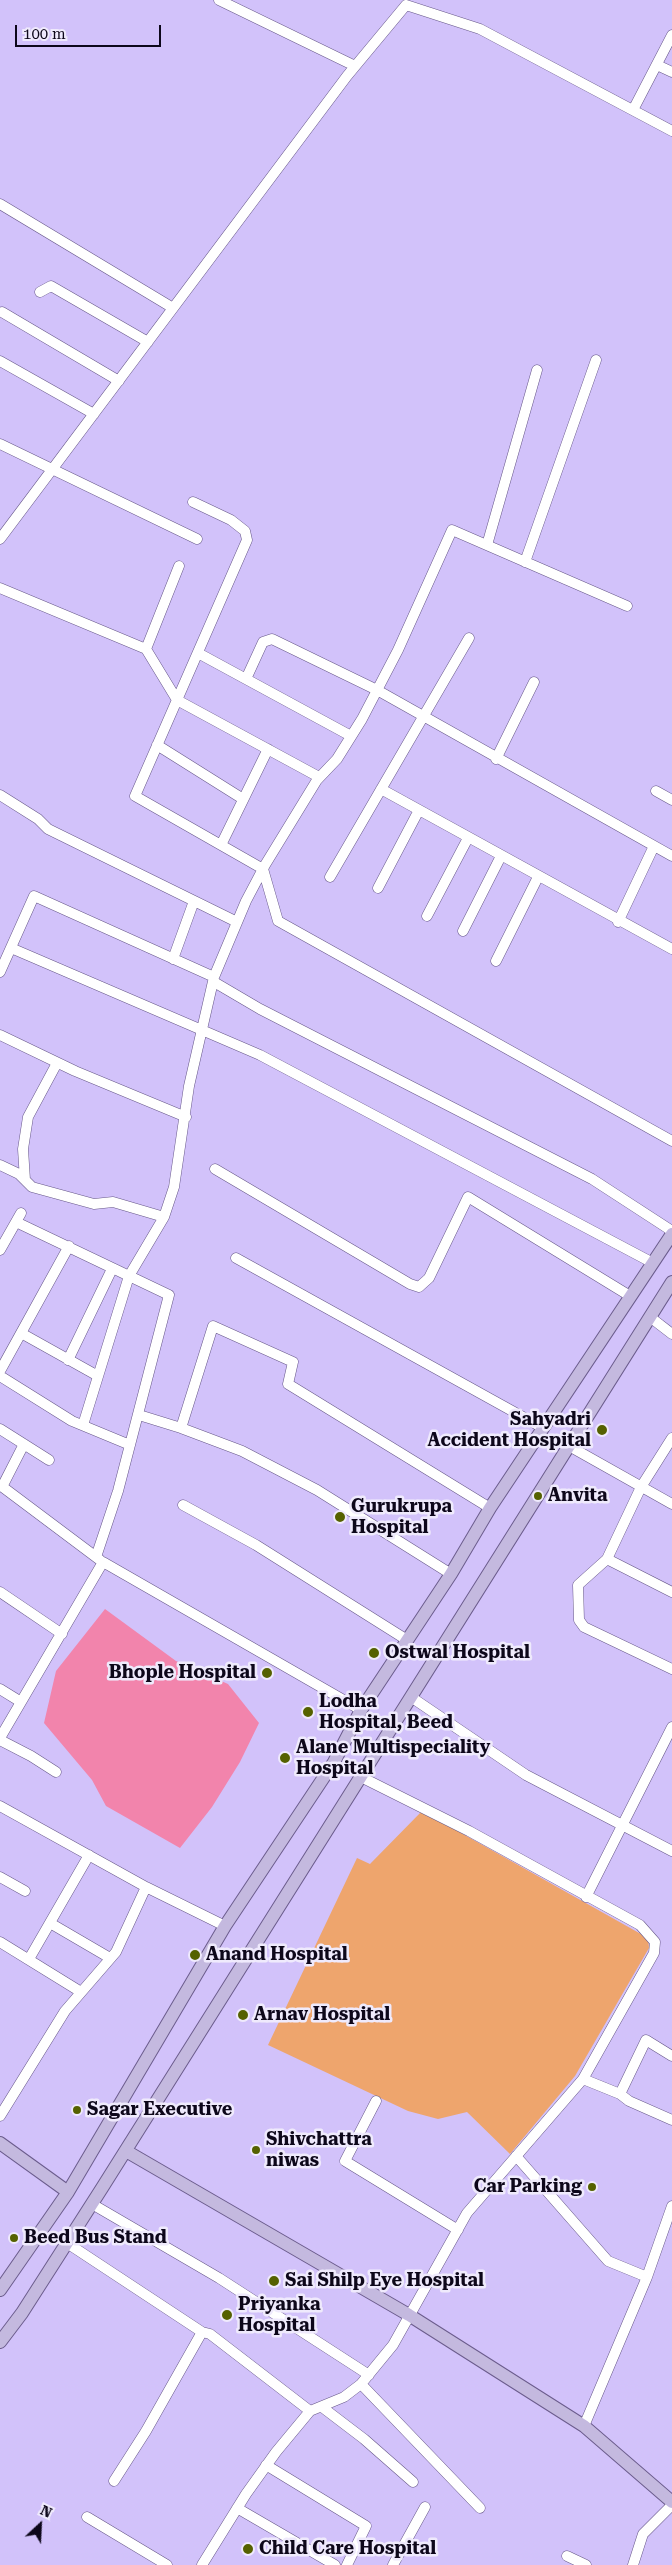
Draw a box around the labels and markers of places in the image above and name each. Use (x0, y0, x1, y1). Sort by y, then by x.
place label: Sahyadri Accident Hospital (428, 1409, 591, 1452)
marker: Sahyadri Accident Hospital (595, 1423, 609, 1437)
place label: Anvita (548, 1485, 608, 1507)
marker: Anvita (532, 1490, 544, 1502)
place label: Gurukrupa Hospital (351, 1496, 452, 1538)
marker: Gurukrupa Hospital (333, 1510, 347, 1524)
place label: Ostwal Hospital (385, 1642, 530, 1664)
marker: Ostwal Hospital (367, 1646, 381, 1660)
place label: Bhople Hospital (109, 1662, 256, 1684)
marker: Bhople Hospital (260, 1666, 274, 1680)
place label: Lodha Hospital, Beed (319, 1691, 453, 1734)
marker: Lodha Hospital, Beed (301, 1705, 315, 1719)
place label: Alane Multispeciality Hospital (296, 1737, 490, 1780)
marker: Alane Multispeciality Hospital (278, 1751, 292, 1765)
place label: Anand Hospital (206, 1944, 348, 1966)
marker: Anand Hospital (188, 1948, 202, 1962)
place label: Arnav Hospital (254, 2004, 390, 2026)
marker: Arnav Hospital (236, 2008, 250, 2022)
place label: Sagar Executive (87, 2099, 232, 2121)
marker: Sagar Executive (71, 2104, 83, 2116)
place label: Shivchattra niwas (266, 2129, 372, 2172)
marker: Shivchattra niwas (250, 2144, 262, 2156)
place label: Car Parking (474, 2176, 582, 2198)
marker: Car Parking (586, 2181, 598, 2193)
place label: Beed Bus Stand (24, 2227, 167, 2249)
marker: Beed Bus Stand (8, 2232, 20, 2244)
place label: Sai Shilp Eye Hospital (285, 2270, 484, 2292)
marker: Sai Shilp Eye Hospital (267, 2274, 281, 2288)
place label: Priyanka Hospital (238, 2294, 321, 2336)
marker: Priyanka Hospital (220, 2308, 234, 2322)
place label: Child Care Hospital (259, 2538, 436, 2560)
marker: Child Care Hospital (241, 2542, 255, 2556)

